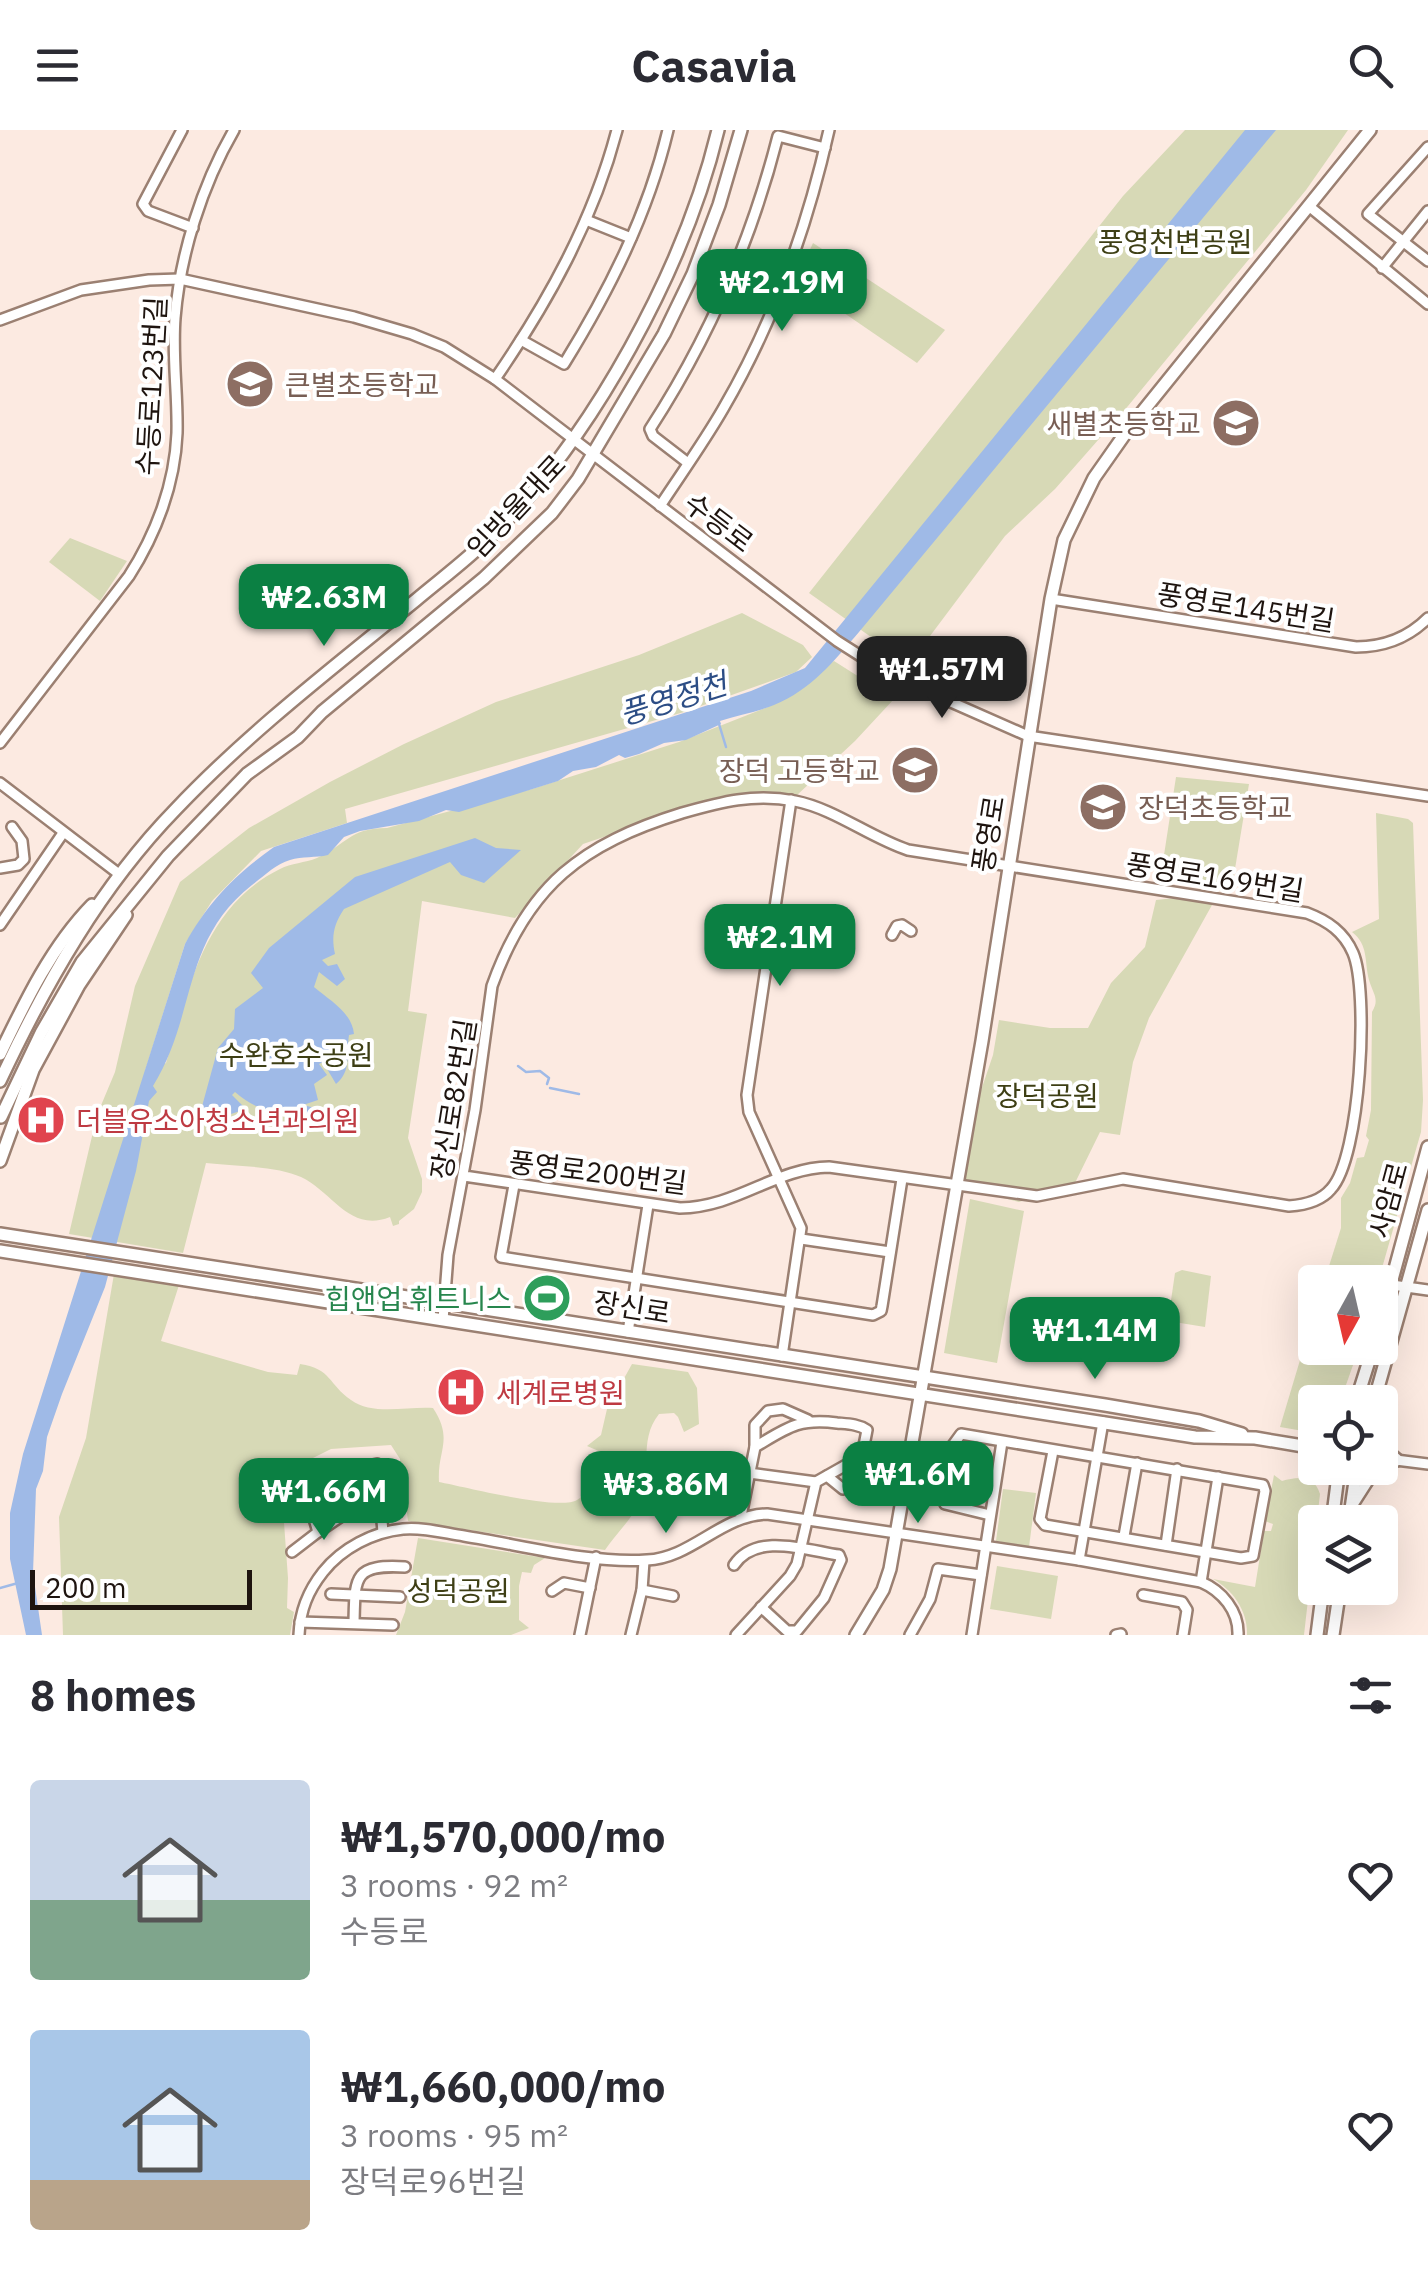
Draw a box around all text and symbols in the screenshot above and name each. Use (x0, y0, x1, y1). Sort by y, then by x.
text: Casavia (631, 36, 797, 94)
icon: menu (30, 38, 85, 93)
icon: search (1343, 38, 1398, 93)
park label: 풍영천변공원 (1098, 223, 1252, 260)
pin: ₩2.19M (701, 249, 863, 334)
text: ₩2.19M (719, 260, 845, 302)
street label: 수등로123번길 (128, 296, 174, 476)
school or university icon: 큰별초등학교 (224, 358, 276, 410)
place label: 큰별초등학교 (285, 366, 440, 403)
school or university icon: 새별초등학교 (1210, 397, 1262, 449)
place label: 새별초등학교 (1046, 405, 1201, 442)
street label: 임방울대로 (459, 446, 573, 566)
street label: 수등로 (677, 484, 761, 560)
pin: ₩2.63M (243, 564, 405, 649)
text: ₩2.63M (261, 575, 387, 617)
street label: 풍영로145번길 (1155, 575, 1337, 639)
pin: ₩1.57M (861, 636, 1023, 721)
text: ₩1.57M (879, 647, 1005, 689)
water label: 풍영정천 (615, 662, 735, 733)
school or university icon: 장덕 고등학교 (889, 744, 941, 796)
place label: 장덕 고등학교 (719, 752, 880, 789)
school or university icon: 장덕초등학교 (1077, 781, 1129, 833)
place label: 장덕초등학교 (1138, 789, 1293, 826)
street label: 풍영로 (964, 793, 1012, 875)
street label: 풍영로169번길 (1124, 845, 1306, 909)
pin: ₩2.1M (710, 904, 850, 989)
text: ₩2.1M (726, 915, 834, 957)
street label: 장신로82번길 (422, 1016, 484, 1182)
park label: 수완호수공원 (219, 1036, 373, 1073)
park label: 장덕공원 (995, 1077, 1099, 1114)
hospital icon: 더블유소아청소년과의원 (15, 1094, 67, 1146)
place label: 더블유소아청소년과의원 (76, 1102, 359, 1139)
street label: 풍영로200번길 (507, 1143, 689, 1201)
street label: 사암로 (1360, 1158, 1416, 1242)
north arrow (1298, 1265, 1398, 1365)
map controls (1298, 1265, 1398, 1605)
sports icon: 힙앤업 휘트니스 (521, 1272, 573, 1324)
place label: 힙앤업 휘트니스 (325, 1280, 512, 1317)
street label: 장신로 (591, 1283, 673, 1331)
pin: ₩1.14M (1014, 1297, 1176, 1382)
text: ₩1.14M (1032, 1308, 1158, 1350)
hospital icon: 세계로병원 (435, 1366, 487, 1418)
place label: 세계로병원 (496, 1374, 625, 1411)
button: locate (1298, 1385, 1398, 1485)
pin: ₩1.6M (848, 1441, 988, 1526)
pin: ₩3.86M (585, 1451, 747, 1536)
text: ₩1.6M (864, 1452, 972, 1494)
pin: ₩1.66M (243, 1458, 405, 1543)
text: ₩3.86M (603, 1462, 729, 1504)
text: ₩1.66M (261, 1469, 387, 1511)
button: layers (1298, 1505, 1398, 1605)
scale bar (30, 1565, 252, 1610)
text: 200 m (45, 1569, 126, 1606)
park label: 성덕공원 (406, 1572, 510, 1609)
text: 8 homes (30, 1668, 196, 1723)
icon: filters (1343, 1668, 1398, 1723)
text: ₩1,570,000/mo (340, 1809, 666, 1864)
icon: home (110, 1820, 230, 1940)
icon: heart (1343, 1853, 1398, 1908)
text: 3 rooms · 92 m² (340, 1864, 568, 1906)
text: 수등로 (340, 1910, 428, 1952)
text: ₩1,660,000/mo (340, 2059, 666, 2114)
icon: home (110, 2070, 230, 2190)
icon: heart (1343, 2103, 1398, 2158)
text: 3 rooms · 95 m² (340, 2114, 568, 2156)
text: 장덕로96번길 (340, 2160, 526, 2202)

